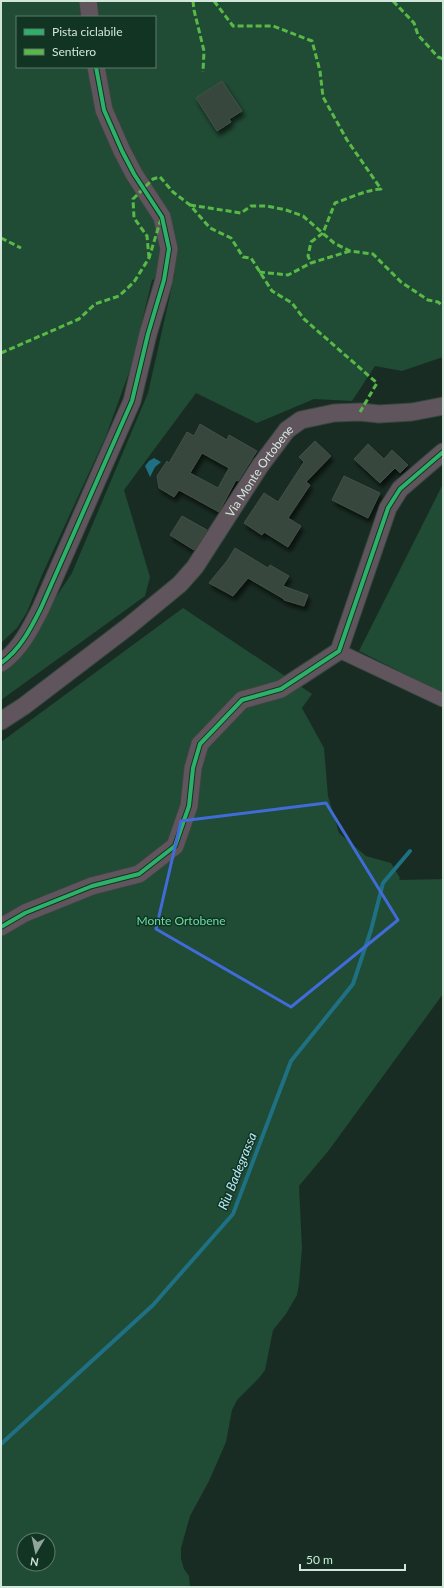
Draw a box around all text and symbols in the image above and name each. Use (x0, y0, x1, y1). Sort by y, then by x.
legend (16, 16, 156, 68)
text: Pista ciclabile (52, 24, 123, 39)
text: Sentiero (52, 44, 96, 59)
street label: Via Monte Ortobene (222, 421, 296, 520)
park label: Monte Ortobene (136, 913, 226, 928)
water label: Riu Badegrassa (214, 1130, 260, 1212)
north arrow (16, 1532, 56, 1572)
scale bar (300, 1546, 405, 1572)
text: 50 m (306, 1552, 333, 1567)
text: N (29, 1555, 40, 1569)

